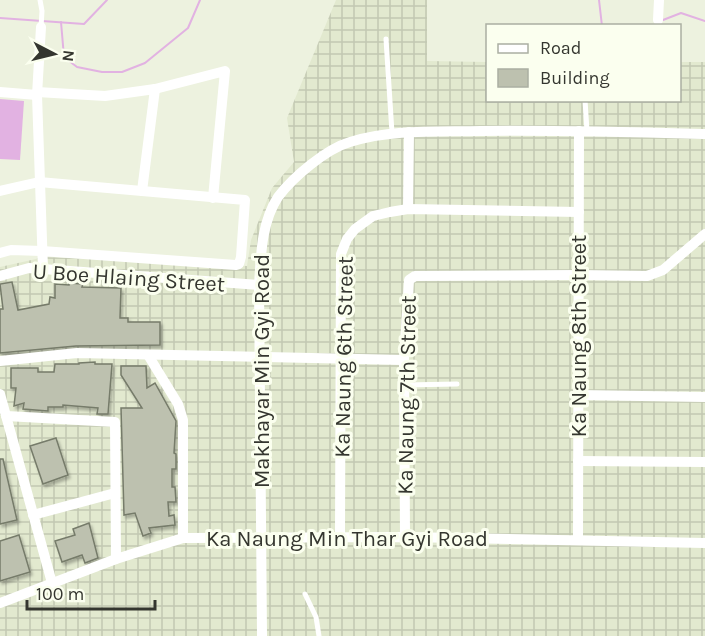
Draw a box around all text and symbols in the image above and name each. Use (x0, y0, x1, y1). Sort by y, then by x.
north arrow (24, 24, 84, 84)
legend (486, 24, 681, 102)
text: Road (540, 37, 581, 59)
text: N (58, 49, 79, 63)
text: Building (540, 67, 610, 89)
street label: Ka Naung 8th Street (566, 235, 592, 437)
street label: Makhayar Min Gyi Road (249, 254, 275, 488)
street label: Ka Naung 6th Street (329, 256, 359, 458)
street label: U Boe Hlaing Street (32, 258, 226, 298)
street label: Ka Naung 7th Street (392, 295, 422, 495)
street label: Ka Naung Min Thar Gyi Road (206, 526, 488, 552)
scale bar (27, 573, 154, 611)
text: 100 m (36, 583, 84, 605)

